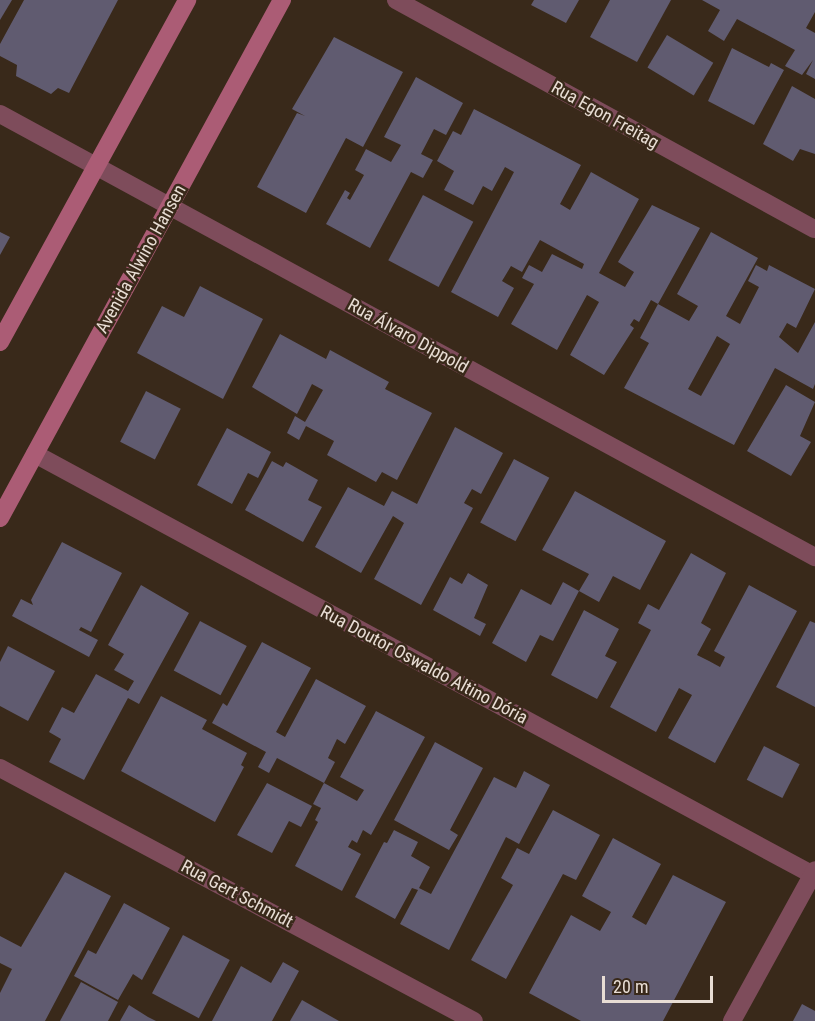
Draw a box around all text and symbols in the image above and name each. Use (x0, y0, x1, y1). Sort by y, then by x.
street label: Rua Egon Freitag (547, 77, 663, 153)
street label: Avenida Alwino Hansen (91, 181, 191, 337)
street label: Rua Álvaro Dippold (344, 294, 472, 378)
street label: Rua Doutor Oswaldo Altino Dória (317, 601, 531, 729)
street label: Rua Gert Schmidt (177, 855, 297, 933)
scale bar (605, 964, 716, 1002)
text: 20 m (613, 976, 648, 997)

